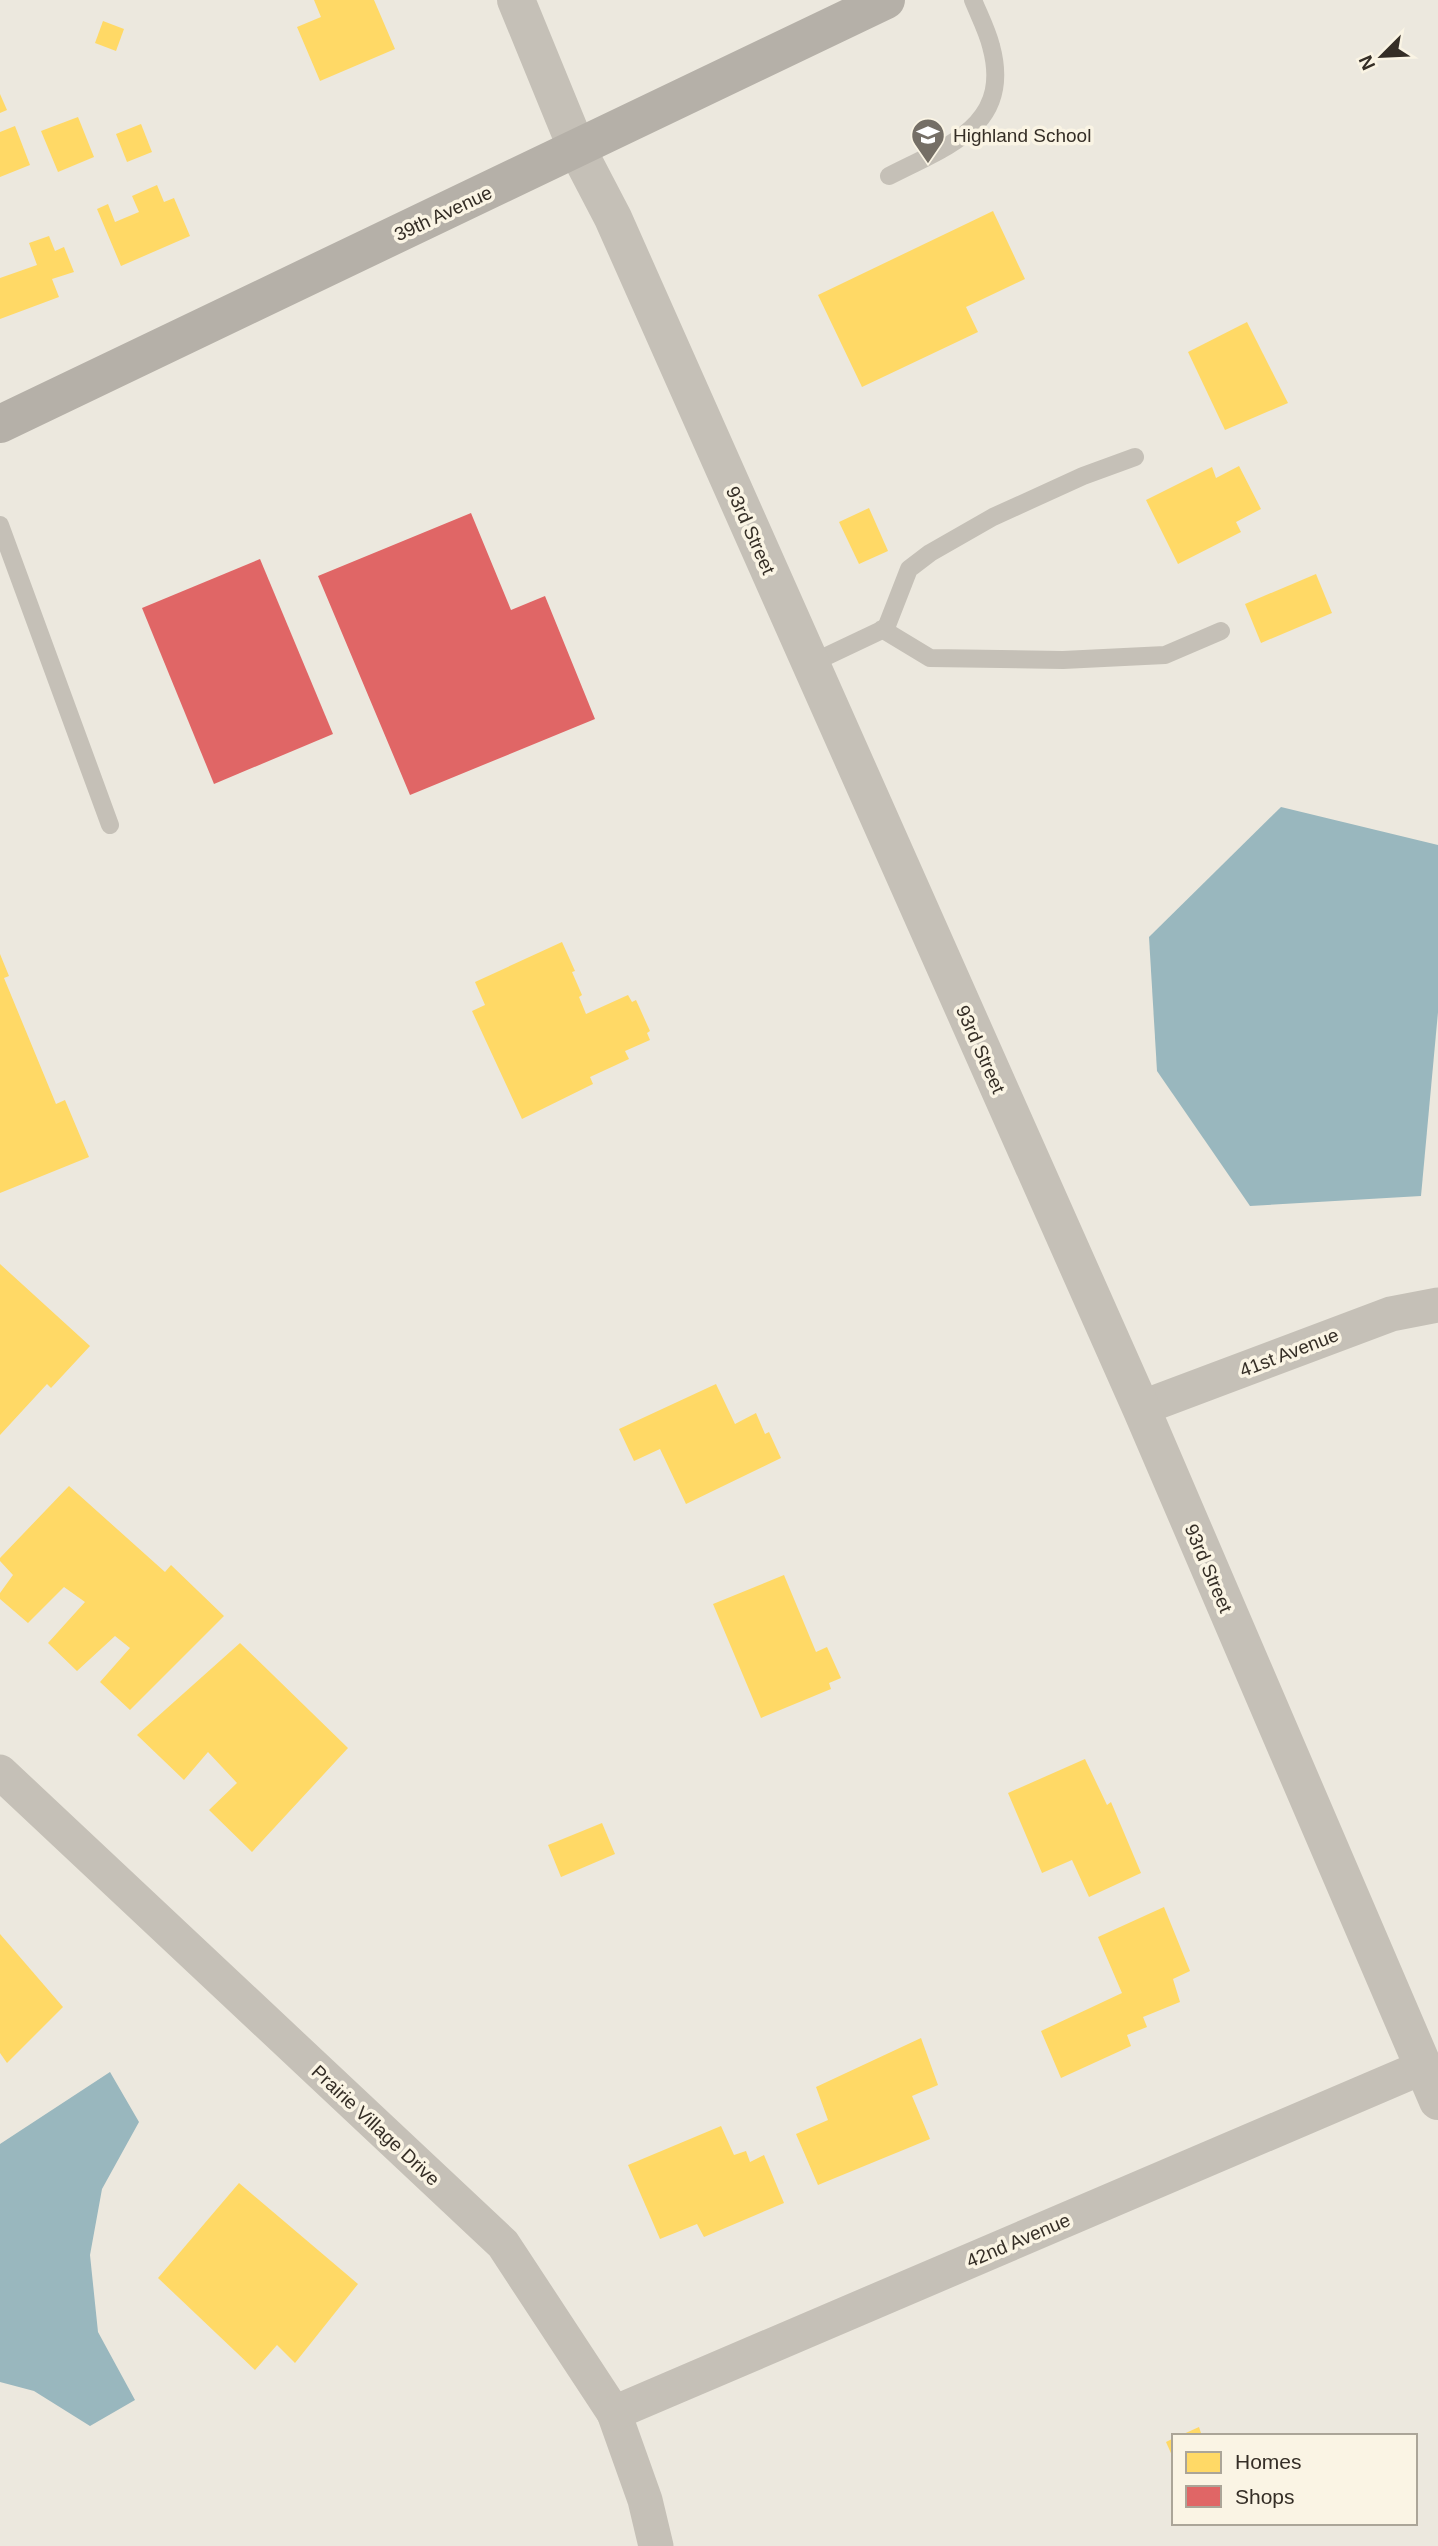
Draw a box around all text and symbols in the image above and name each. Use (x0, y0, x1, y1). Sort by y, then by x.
north arrow (1347, 21, 1417, 91)
text: N (1355, 52, 1379, 73)
school or university icon: Highland School (909, 116, 947, 165)
place label: Highland School (953, 125, 1091, 146)
street label: 39th Avenue (391, 182, 495, 245)
street label: 93rd Street (722, 483, 780, 578)
street label: 93rd Street (952, 1002, 1010, 1097)
street label: 41st Avenue (1237, 1324, 1342, 1381)
street label: 93rd Street (1181, 1521, 1237, 1616)
street label: Prairie Village Drive (308, 2061, 444, 2190)
street label: 42nd Avenue (963, 2209, 1073, 2272)
legend (1172, 2434, 1417, 2525)
text: Homes (1235, 2450, 1302, 2473)
text: Shops (1235, 2485, 1295, 2508)

